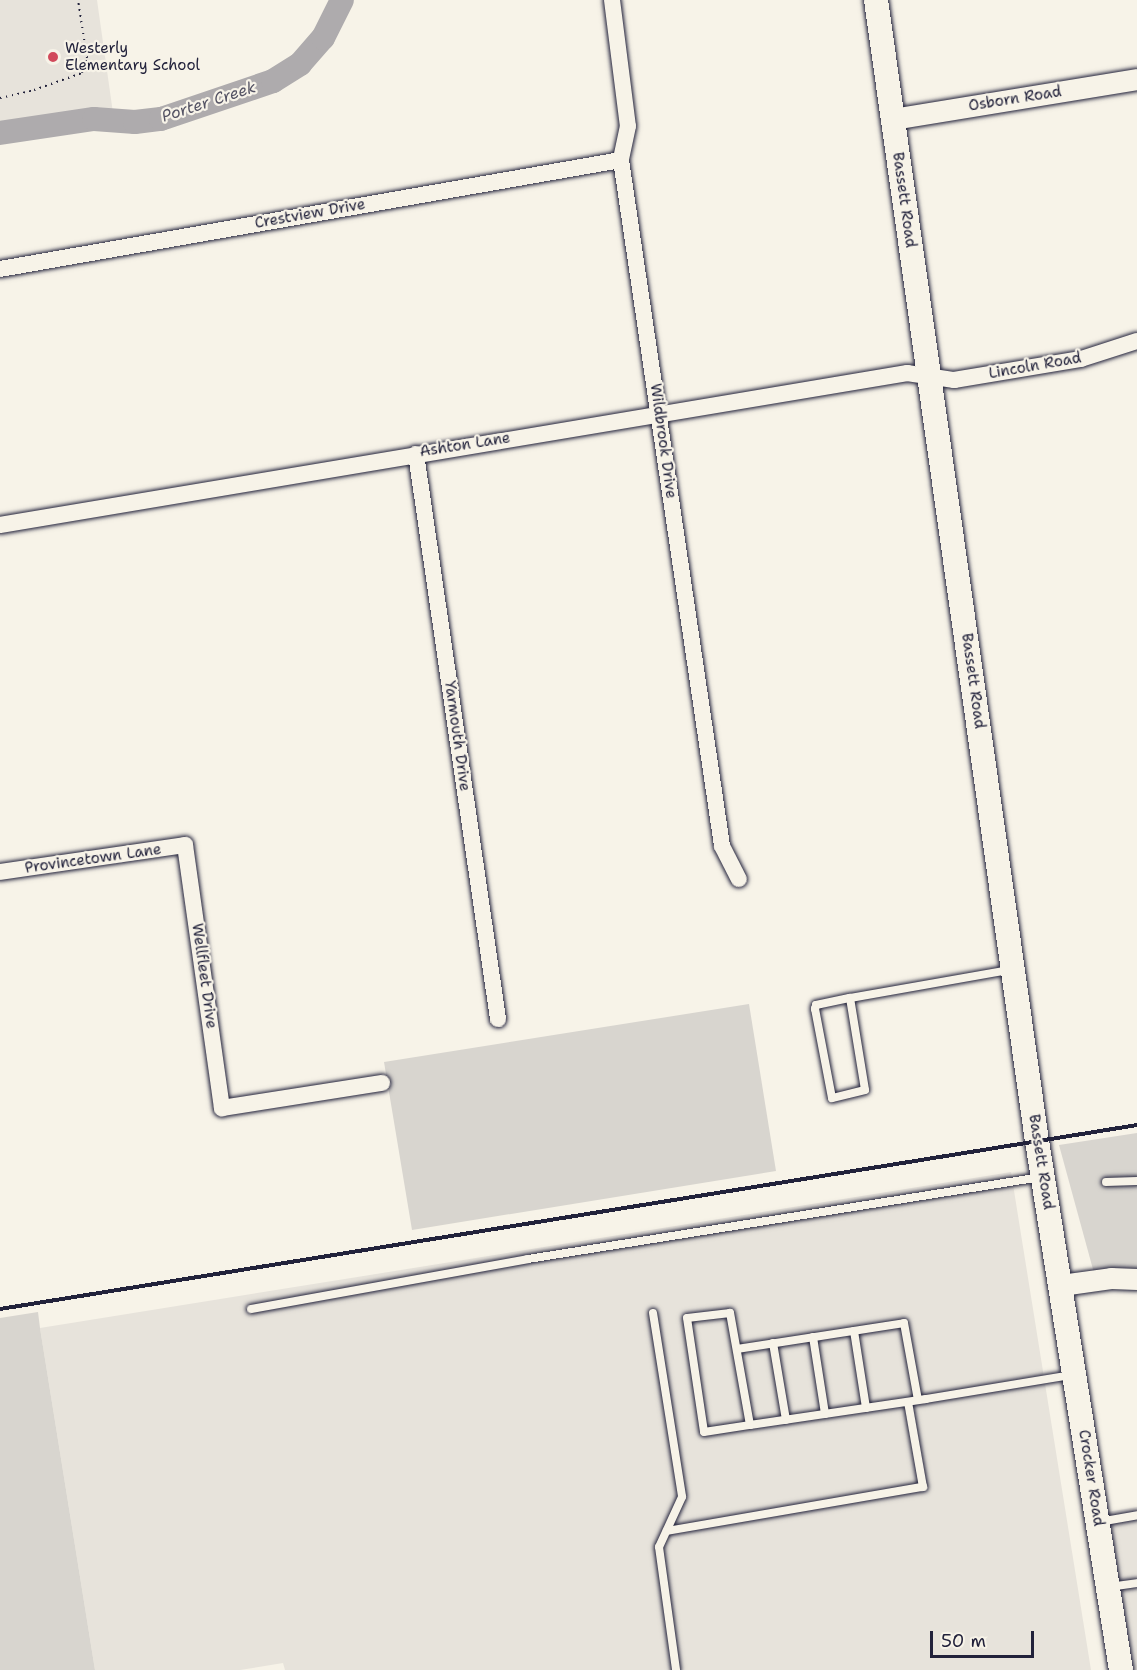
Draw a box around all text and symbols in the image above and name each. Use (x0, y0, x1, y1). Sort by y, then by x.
place label: Westerly Elementary School (65, 39, 200, 74)
marker: Westerly Elementary School (46, 50, 60, 64)
water label: Porter Creek (159, 78, 259, 126)
street label: Osborn Road (967, 83, 1063, 115)
street label: Bassett Road (888, 151, 920, 249)
street label: Crestview Drive (253, 195, 367, 233)
street label: Lincoln Road (987, 349, 1083, 383)
street label: Wildbrook Drive (646, 382, 680, 500)
street label: Ashton Lane (418, 429, 512, 461)
street label: Bassett Road (957, 632, 989, 730)
street label: Yarmouth Drive (440, 680, 474, 792)
street label: Provincetown Lane (24, 841, 162, 877)
street label: Wellfleet Drive (188, 922, 220, 1030)
street label: Bassett Road (1025, 1113, 1057, 1211)
street label: Crocker Road (1074, 1428, 1108, 1528)
scale bar (933, 1619, 1036, 1657)
text: 50 m (941, 1629, 986, 1653)

